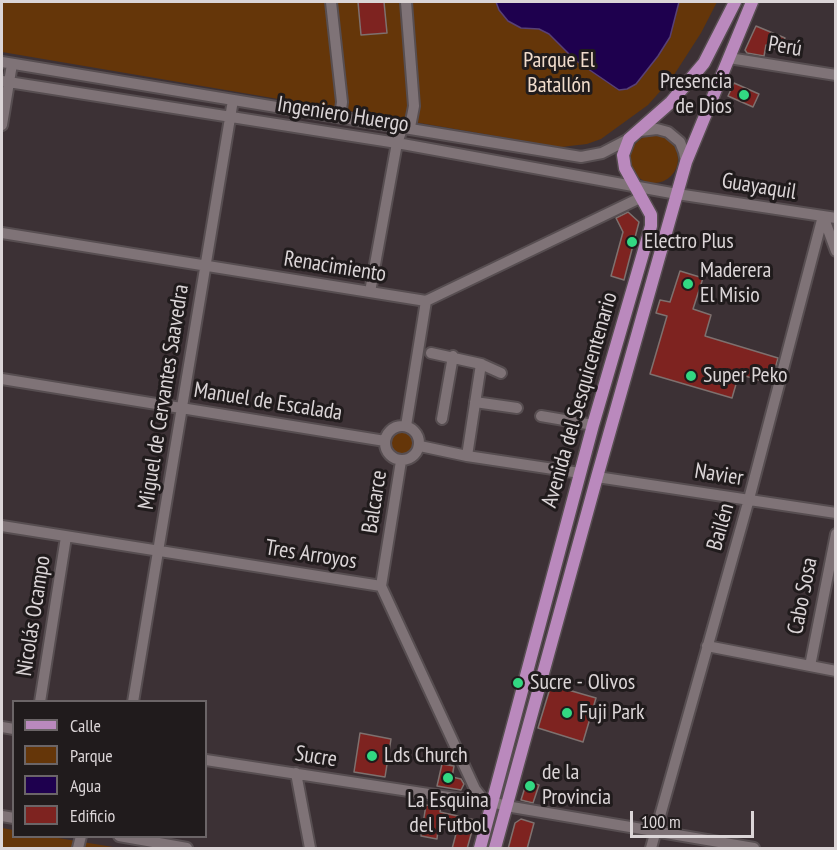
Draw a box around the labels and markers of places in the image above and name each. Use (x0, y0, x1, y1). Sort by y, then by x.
place label: Presencia de Dios (660, 69, 732, 120)
marker: Presencia de Dios (737, 88, 751, 102)
place label: Electro Plus (644, 229, 734, 255)
marker: Electro Plus (625, 235, 639, 249)
place label: Maderera El Misio (700, 258, 771, 310)
marker: Maderera El Misio (681, 277, 695, 291)
place label: Super Peko (703, 363, 788, 389)
marker: Super Peko (684, 369, 698, 383)
place label: Sucre - Olivos (530, 670, 635, 696)
marker: Sucre - Olivos (511, 676, 525, 690)
place label: Fuji Park (579, 700, 644, 726)
marker: Fuji Park (560, 706, 574, 720)
place label: Lds Church (384, 743, 468, 769)
marker: Lds Church (365, 749, 379, 763)
place label: de la Provincia (542, 760, 611, 812)
marker: La Esquina del Futbol (441, 771, 455, 785)
marker: de la Provincia (523, 779, 537, 793)
place label: La Esquina del Futbol (407, 788, 489, 840)

